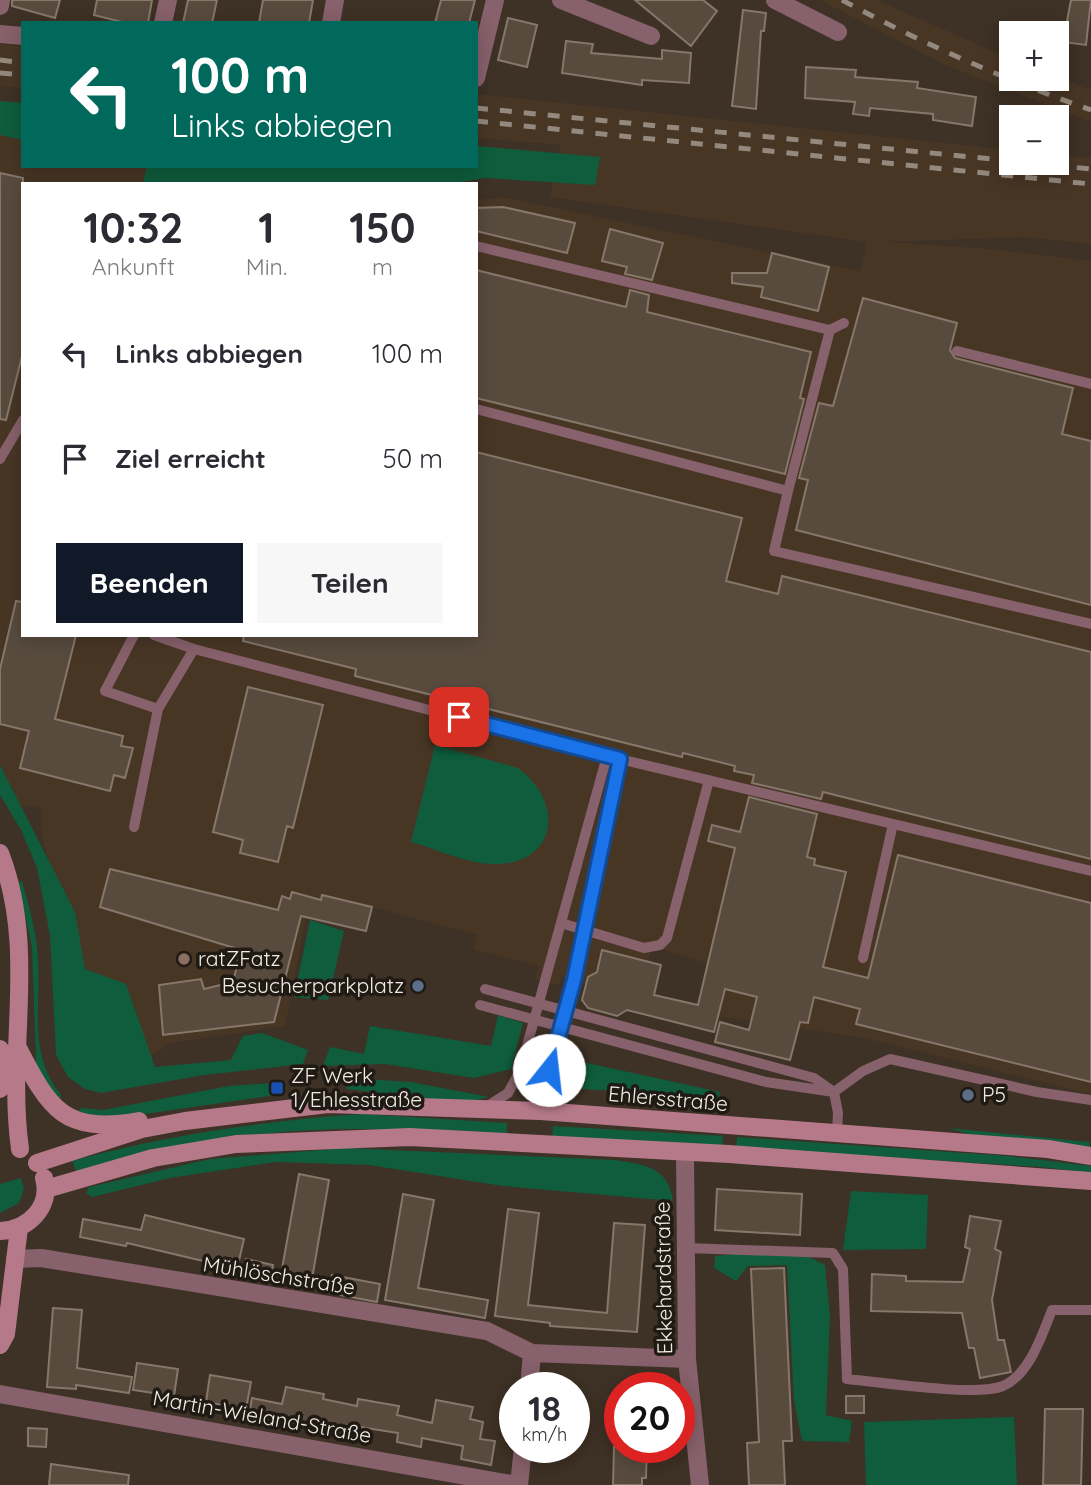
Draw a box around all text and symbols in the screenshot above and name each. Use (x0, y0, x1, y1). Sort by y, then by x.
map controls (999, 21, 1069, 175)
button: + (999, 21, 1069, 91)
text: 100 m (171, 44, 309, 105)
icon: left (56, 49, 147, 140)
text: Links abbiegen (171, 105, 393, 145)
button: − (999, 105, 1069, 175)
text: 10:32 (83, 201, 183, 254)
text: 1 (258, 201, 275, 254)
text: 150 (349, 201, 416, 254)
text: Ankunft (92, 252, 175, 281)
text: Min. (246, 252, 287, 281)
text: m (372, 252, 393, 281)
icon: left (56, 335, 94, 373)
text: Links abbiegen (115, 337, 303, 370)
text: 100 m (372, 337, 443, 370)
icon: arrive (56, 440, 94, 478)
text: Ziel erreicht (115, 442, 266, 475)
text: 50 m (383, 442, 443, 475)
button: Beenden (56, 543, 243, 623)
button: Teilen (257, 543, 443, 623)
pin (429, 687, 489, 747)
icon: arrive (440, 698, 478, 736)
place label: ratZFatz (198, 945, 281, 971)
marker: ratZFatz (176, 951, 192, 967)
place label: Besucherparkplatz (222, 972, 404, 998)
marker: Besucherparkplatz (410, 978, 426, 994)
position arrow (512, 1033, 586, 1107)
place label: ZF Werk 1/Ehlesstraße (291, 1062, 422, 1112)
marker: ZF Werk 1/Ehlesstraße (269, 1080, 285, 1096)
street label: Ehlersstraße (607, 1080, 729, 1116)
place label: P5 (982, 1081, 1006, 1107)
marker: P5 (960, 1087, 976, 1103)
street label: Ekkehardstraße (649, 1201, 677, 1355)
street label: Mühlöschstraße (201, 1250, 357, 1300)
speed limit sign: 20 (604, 1372, 695, 1463)
street label: Martin-Wieland-Straße (151, 1384, 373, 1448)
text: 18 (528, 1386, 561, 1430)
text: km/h (522, 1423, 567, 1446)

